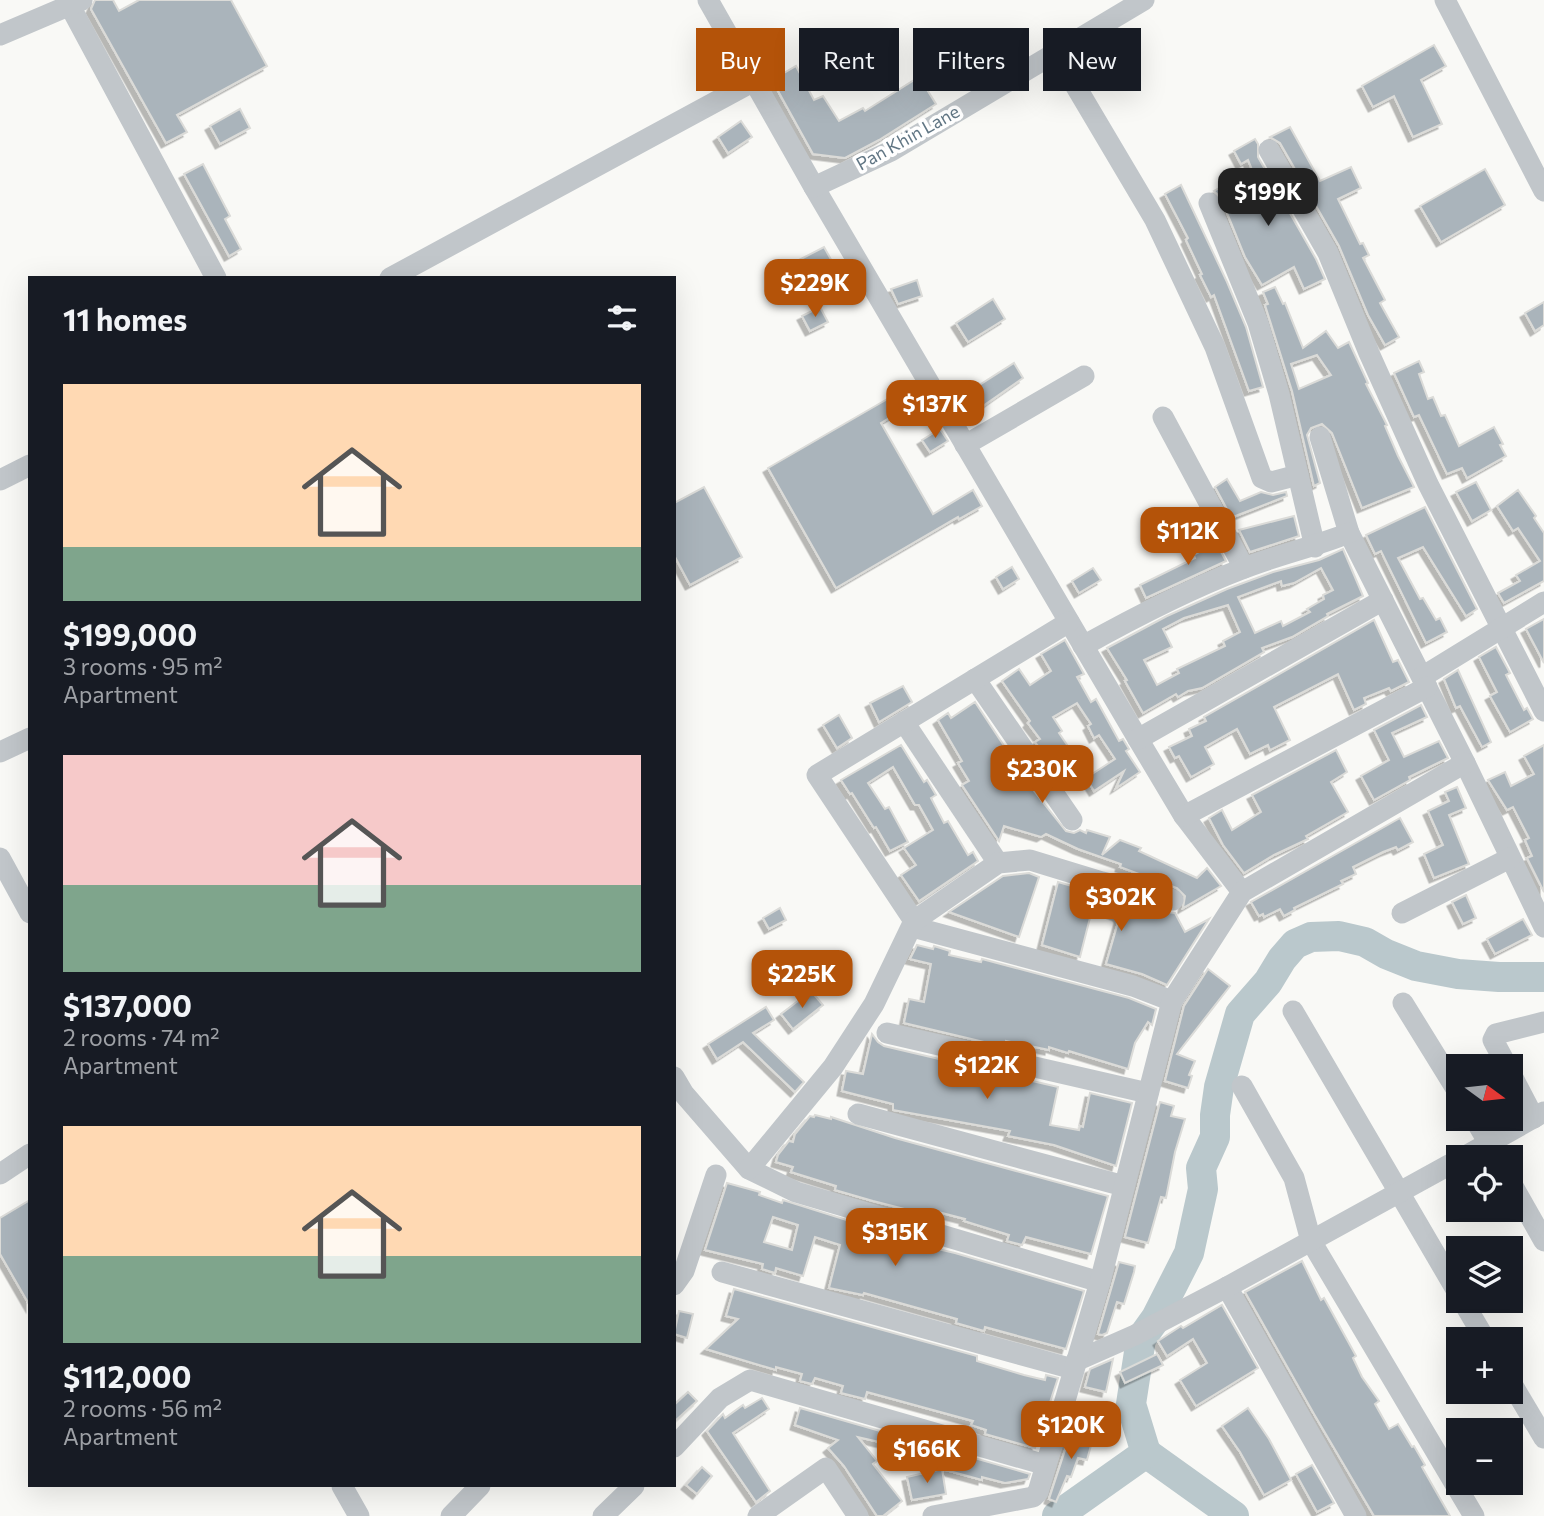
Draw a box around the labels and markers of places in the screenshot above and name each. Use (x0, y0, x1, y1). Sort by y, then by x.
pin: $199K (1219, 168, 1317, 228)
pin: $229K (766, 260, 864, 319)
pin: $137K (886, 380, 984, 440)
pin: $112K (1139, 508, 1237, 567)
pin: $230K (993, 746, 1091, 805)
pin: $302K (1072, 874, 1170, 933)
pin: $225K (753, 950, 851, 1010)
pin: $122K (938, 1042, 1036, 1101)
pin: $315K (846, 1208, 944, 1268)
pin: $120K (1022, 1402, 1120, 1461)
pin: $166K (878, 1426, 976, 1485)

